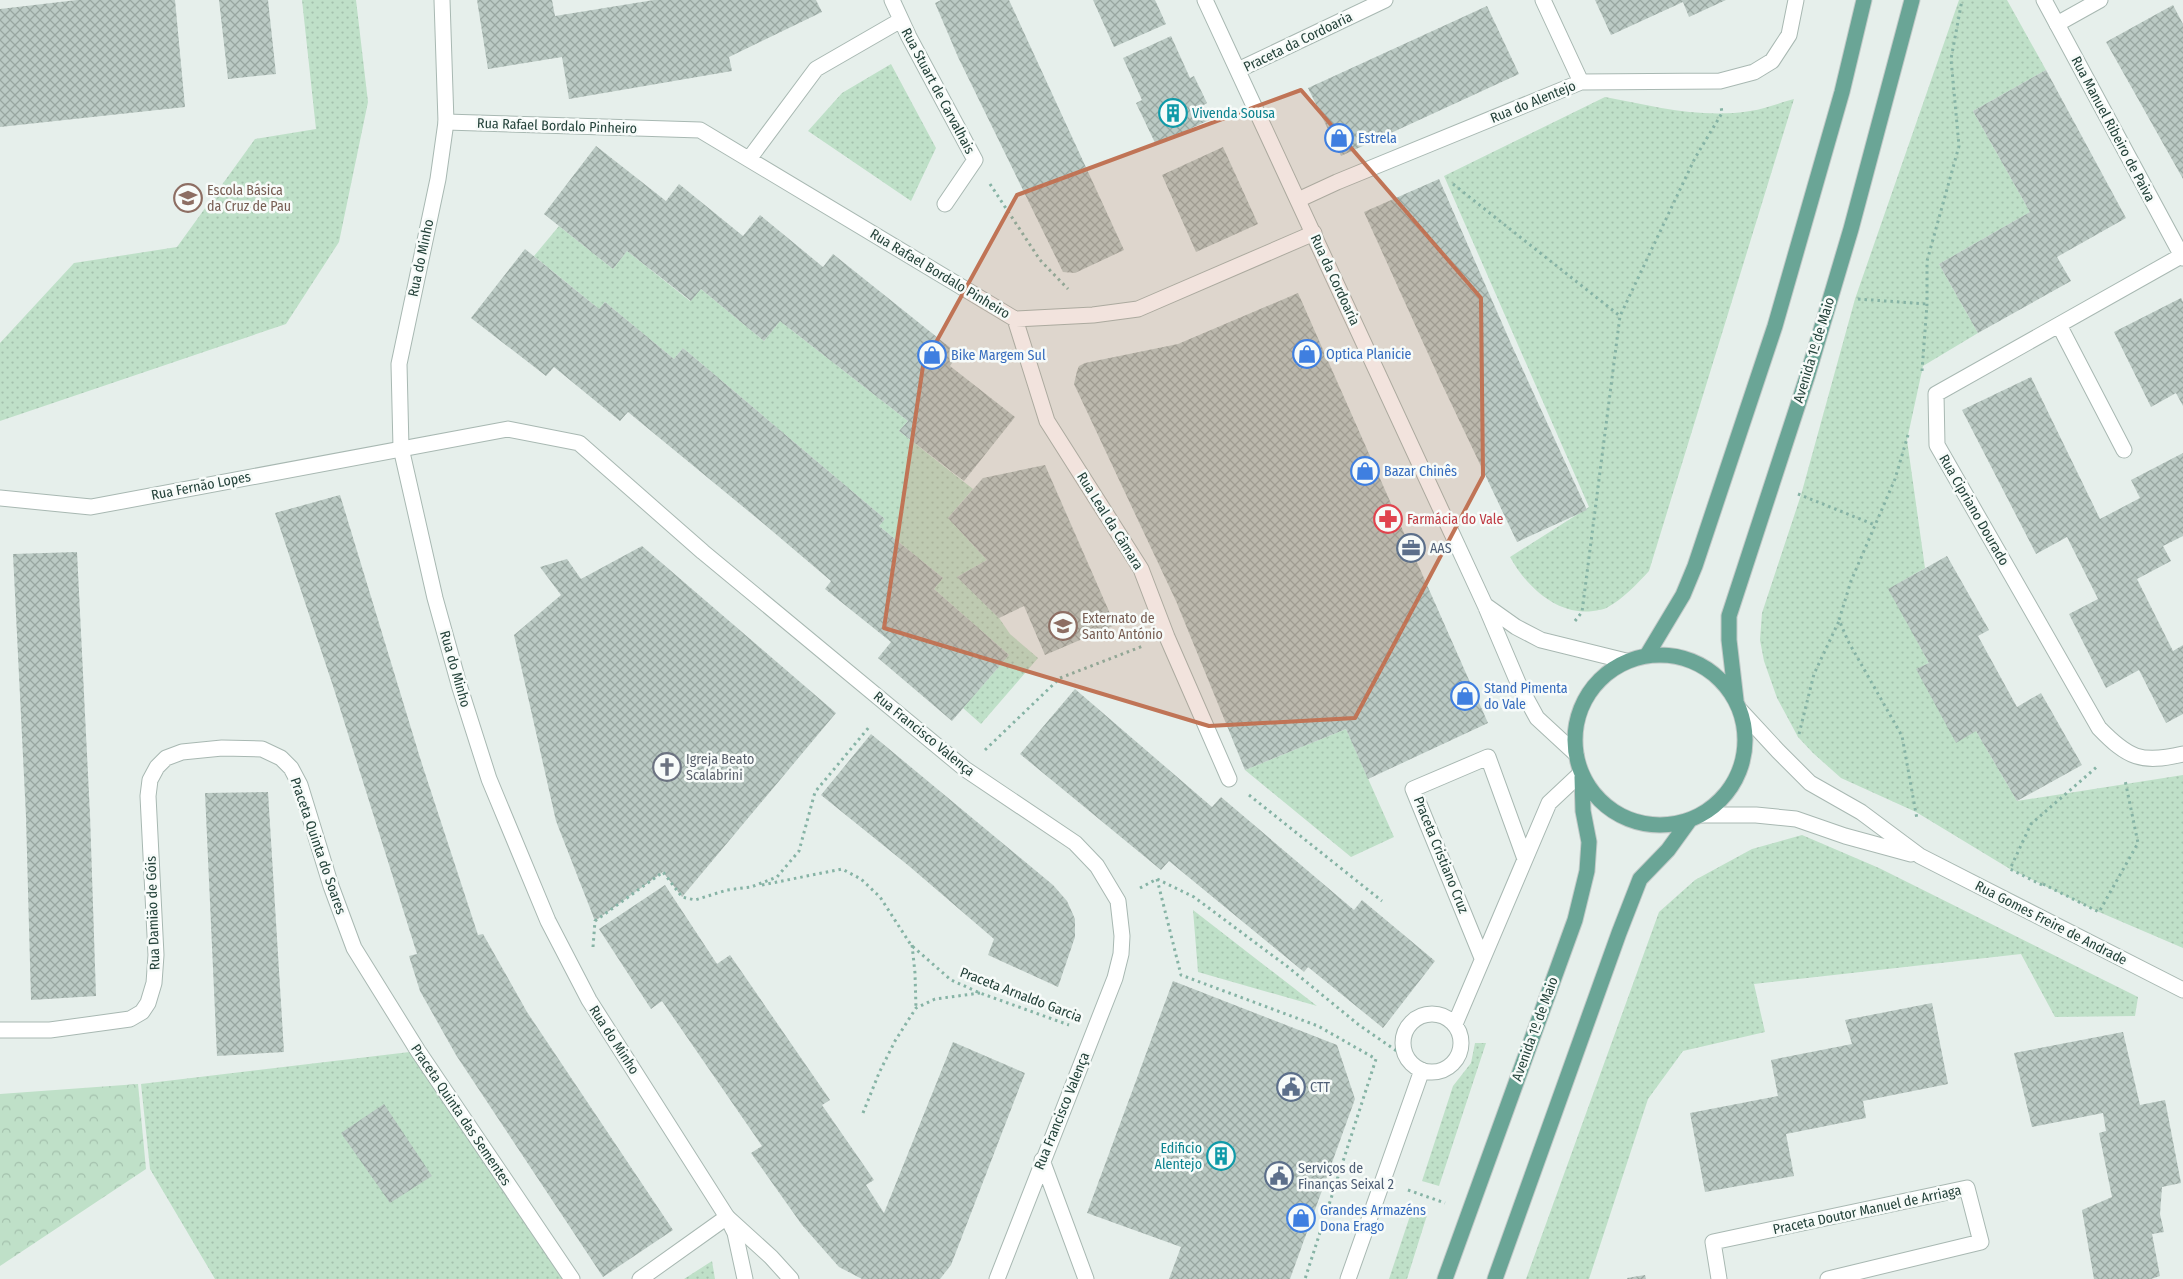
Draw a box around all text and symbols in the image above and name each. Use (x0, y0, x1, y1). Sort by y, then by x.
street label: Praceta da Cordoaria (1241, 8, 1355, 76)
street label: Rua Stuart de Carvalhais (898, 25, 978, 157)
street label: Rua Manuel Ribeiro de Paiva (2067, 53, 2159, 205)
street label: Rua do Alentejo (1488, 77, 1578, 127)
building icon: Vivenda Sousa (1158, 98, 1188, 128)
place label: Vivenda Sousa (1192, 105, 1275, 122)
street label: Rua Rafael Bordalo Pinheiro (477, 115, 637, 137)
shop icon: Estrela (1324, 123, 1354, 153)
place label: Estrela (1358, 130, 1397, 147)
place label: Escola Básica da Cruz de Pau (207, 182, 291, 215)
school or university icon: Escola Básica da Cruz de Pau (173, 183, 203, 213)
street label: Rua do Minho (404, 218, 438, 298)
street label: Rua Rafael Bordalo Pinheiro (867, 225, 1013, 323)
street label: Rua da Cordoaria (1307, 232, 1364, 328)
street label: Avenida 1º de Maio (1790, 295, 1838, 405)
shop icon: Optica Planicie (1292, 339, 1322, 369)
shop icon: Bike Margem Sul (917, 340, 947, 370)
place label: Optica Planicie (1326, 346, 1411, 363)
place label: Bike Margem Sul (951, 347, 1046, 364)
street label: Rua Cipriano Dourado (1935, 451, 2013, 569)
shop icon: Bazar Chinês (1350, 456, 1380, 486)
place label: Bazar Chinês (1384, 463, 1457, 480)
street label: Rua Fernão Lopes (150, 468, 252, 504)
street label: Rua Leal da Câmara (1073, 469, 1147, 573)
pharmacy icon: Farmácia do Vale (1373, 504, 1403, 534)
place label: Farmácia do Vale (1407, 511, 1503, 528)
office icon: AAS (1396, 533, 1426, 563)
place label: AAS (1430, 540, 1452, 557)
place label: Externato de Santo António (1082, 610, 1163, 643)
school or university icon: Externato de Santo António (1048, 611, 1078, 641)
street label: Rua do Minho (436, 629, 474, 709)
place label: Stand Pimenta do Vale (1484, 680, 1568, 713)
shop icon: Stand Pimenta do Vale (1450, 681, 1480, 711)
street label: Rua Francisco Valença (870, 688, 978, 780)
place label: Igreja Beato Scalabrini (686, 751, 754, 784)
church icon: Igreja Beato Scalabrini (652, 752, 682, 782)
street label: Praceta Quinta do Soares (287, 775, 349, 917)
street label: Praceta Cristiano Cruz (1410, 794, 1472, 916)
street label: Rua Damião de Góis (143, 856, 163, 970)
street label: Rua Gomes Freire de Andrade (1972, 877, 2130, 969)
street label: Praceta Arnaldo Garcia (957, 964, 1085, 1026)
street label: Avenida 1º de Maio (1508, 975, 1562, 1083)
street label: Rua do Minho (585, 1002, 643, 1078)
street label: Praceta Quinta das Sementes (407, 1041, 515, 1189)
street label: Rua Francisco Valença (1031, 1050, 1093, 1172)
public building icon: CTT (1276, 1072, 1306, 1102)
place label: CTT (1310, 1079, 1330, 1096)
place label: Edificio Alentejo (1155, 1140, 1202, 1173)
building icon: Edificio Alentejo (1206, 1141, 1236, 1171)
place label: Serviços de Finanças Seixal 2 (1298, 1160, 1394, 1193)
public building icon: Serviços de Finanças Seixal 2 (1264, 1161, 1294, 1191)
street label: Praceta Doutor Manuel de Arriaga (1771, 1182, 1963, 1238)
place label: Grandes Armazéns Dona Erago (1320, 1202, 1426, 1235)
shop icon: Grandes Armazéns Dona Erago (1286, 1203, 1316, 1233)

